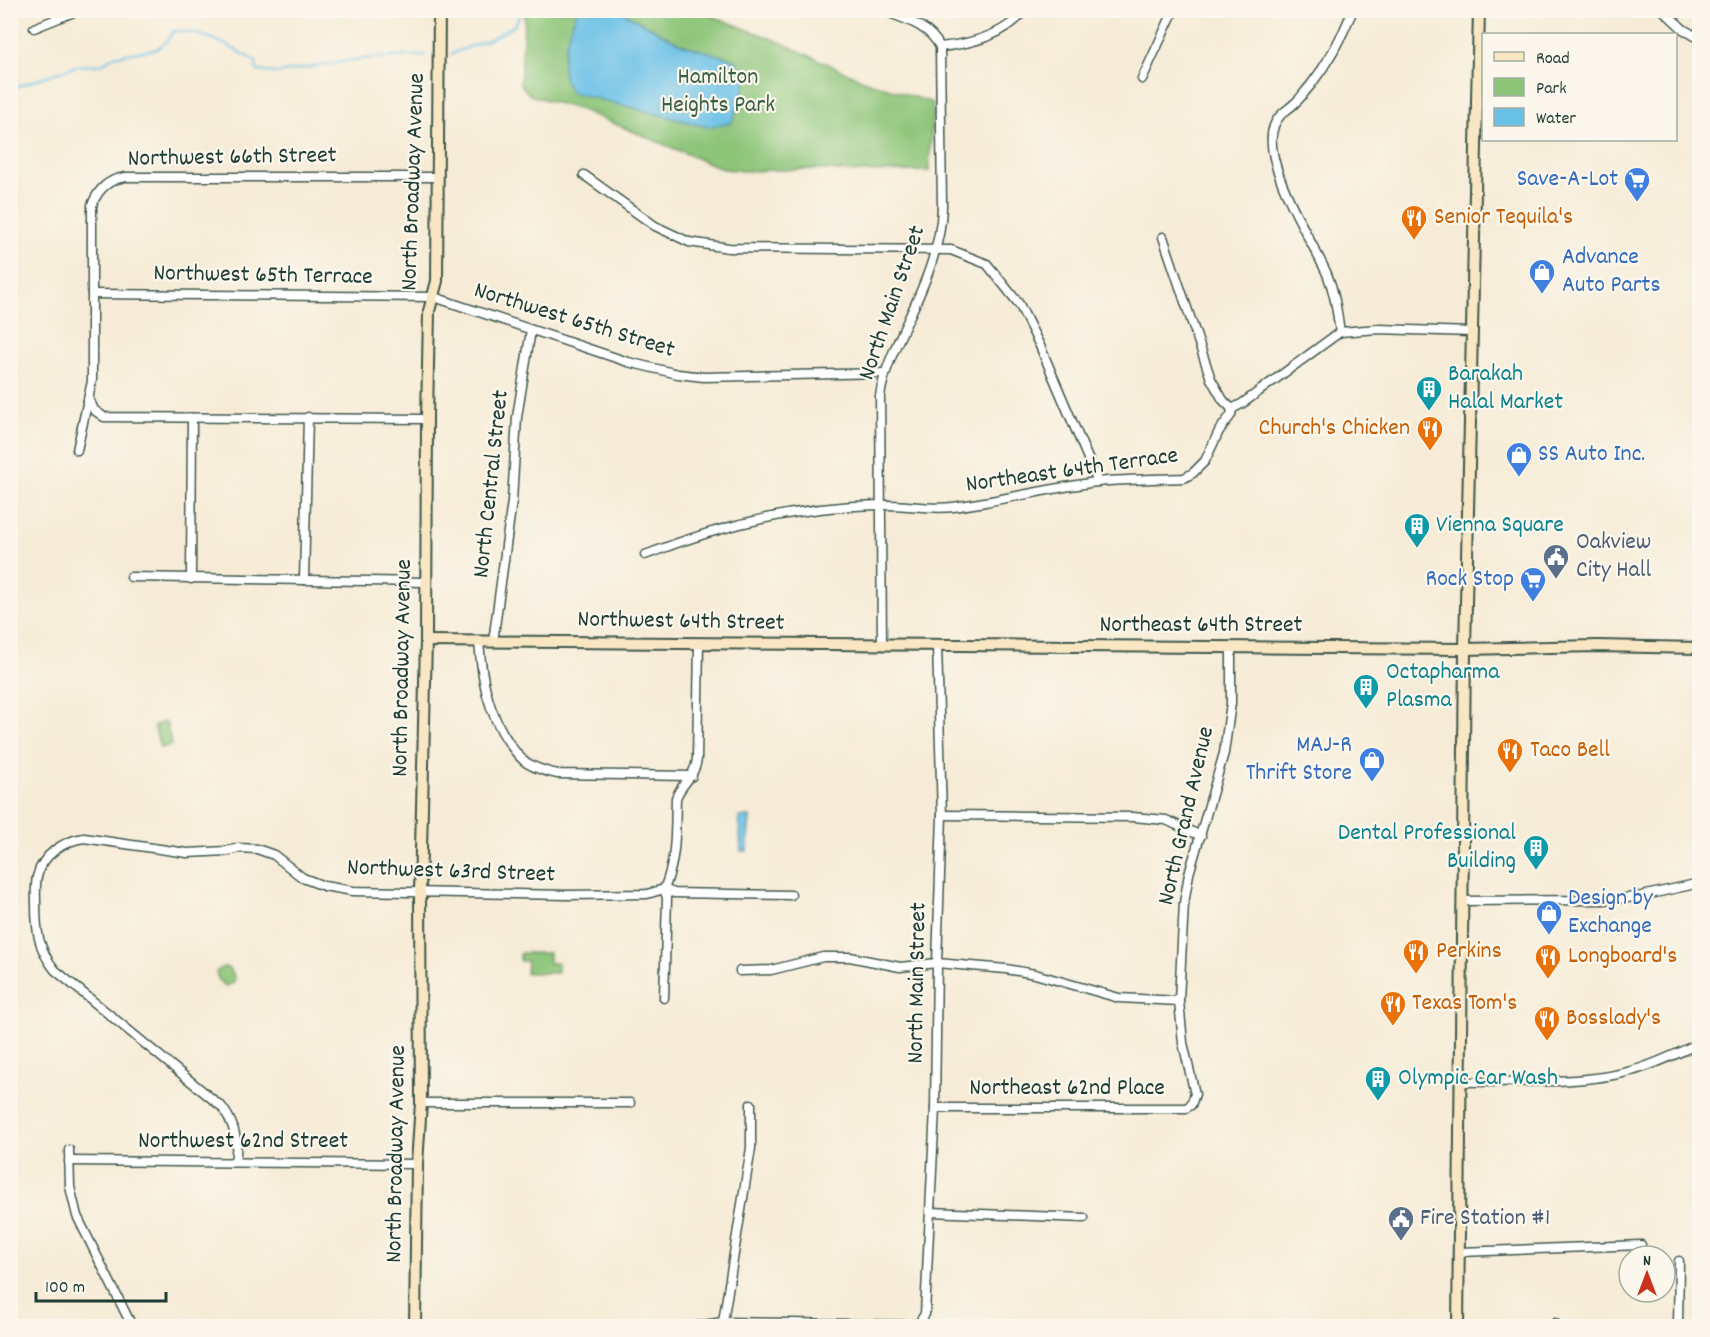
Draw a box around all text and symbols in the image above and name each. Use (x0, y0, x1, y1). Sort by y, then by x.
legend (1482, 33, 1677, 141)
text: Road (1536, 47, 1570, 72)
park label: Hamilton Heights Park (661, 61, 775, 123)
street label: North Broadway Avenue (393, 73, 435, 291)
text: Park (1536, 77, 1567, 102)
text: Water (1536, 107, 1576, 132)
street label: Northwest 66th Street (127, 139, 337, 177)
place label: Save-A-Lot (1517, 163, 1618, 197)
supermarket icon: Save-A-Lot (1622, 165, 1652, 203)
place label: Senior Tequila's (1434, 201, 1573, 235)
restaurant icon: Senior Tequila's (1399, 203, 1429, 241)
street label: North Main Street (851, 221, 935, 385)
place label: Advance Auto Parts (1562, 241, 1661, 303)
street label: Northwest 65th Terrace (153, 257, 373, 295)
shop icon: Advance Auto Parts (1527, 257, 1557, 295)
street label: Northwest 65th Street (469, 274, 679, 368)
place label: Barakah Halal Market (1448, 358, 1563, 420)
building icon: Barakah Halal Market (1414, 374, 1444, 412)
street label: North Central Street (465, 388, 519, 580)
place label: Church's Chicken (1259, 412, 1410, 446)
restaurant icon: Church's Chicken (1415, 414, 1445, 452)
place label: SS Auto Inc. (1538, 438, 1645, 472)
street label: Northeast 64th Terrace (964, 439, 1180, 503)
shop icon: SS Auto Inc. (1504, 440, 1534, 478)
place label: Vienna Square (1436, 509, 1564, 543)
building icon: Vienna Square (1402, 511, 1432, 549)
place label: Oakview City Hall (1576, 526, 1652, 588)
public building icon: Oakview City Hall (1541, 542, 1571, 580)
street label: North Broadway Avenue (384, 559, 422, 777)
place label: Rock Stop (1425, 563, 1514, 597)
supermarket icon: Rock Stop (1518, 565, 1548, 603)
street label: Northwest 64th Street (577, 603, 785, 641)
street label: Northeast 64th Street (1100, 609, 1303, 643)
place label: Octapharma Plasma (1386, 656, 1500, 718)
building icon: Octapharma Plasma (1351, 672, 1381, 710)
street label: North Grand Avenue (1150, 723, 1224, 909)
place label: MAJ-R Thrift Store (1246, 729, 1352, 791)
place label: Taco Bell (1530, 734, 1610, 768)
restaurant icon: Taco Bell (1495, 736, 1525, 774)
shop icon: MAJ-R Thrift Store (1357, 745, 1387, 783)
place label: Dental Professional Building (1338, 817, 1516, 879)
building icon: Dental Professional Building (1521, 833, 1551, 871)
street label: Northwest 63rd Street (346, 851, 556, 893)
place label: Design by Exchange (1568, 882, 1654, 944)
shop icon: Design by Exchange (1534, 898, 1564, 936)
street label: North Main Street (900, 902, 936, 1064)
place label: Perkins (1436, 935, 1502, 969)
restaurant icon: Perkins (1401, 937, 1431, 975)
place label: Longboard's (1568, 940, 1677, 974)
restaurant icon: Longboard's (1533, 942, 1563, 980)
place label: Texas Tom's (1412, 987, 1517, 1021)
restaurant icon: Texas Tom's (1378, 989, 1408, 1027)
place label: Bosslady's (1566, 1002, 1661, 1036)
restaurant icon: Bosslady's (1532, 1004, 1562, 1042)
street label: North Broadway Avenue (378, 1045, 416, 1263)
place label: Olympic Car Wash (1398, 1062, 1558, 1096)
building icon: Olympic Car Wash (1363, 1064, 1393, 1102)
street label: Northeast 62nd Place (969, 1072, 1165, 1106)
street label: Northwest 62nd Street (138, 1125, 348, 1159)
place label: Fire Station #1 (1420, 1202, 1550, 1236)
public building icon: Fire Station #1 (1386, 1204, 1416, 1242)
north arrow (1617, 1244, 1677, 1304)
text: N (1643, 1250, 1651, 1273)
scale bar (36, 1265, 166, 1303)
text: 100 m (45, 1276, 85, 1301)

